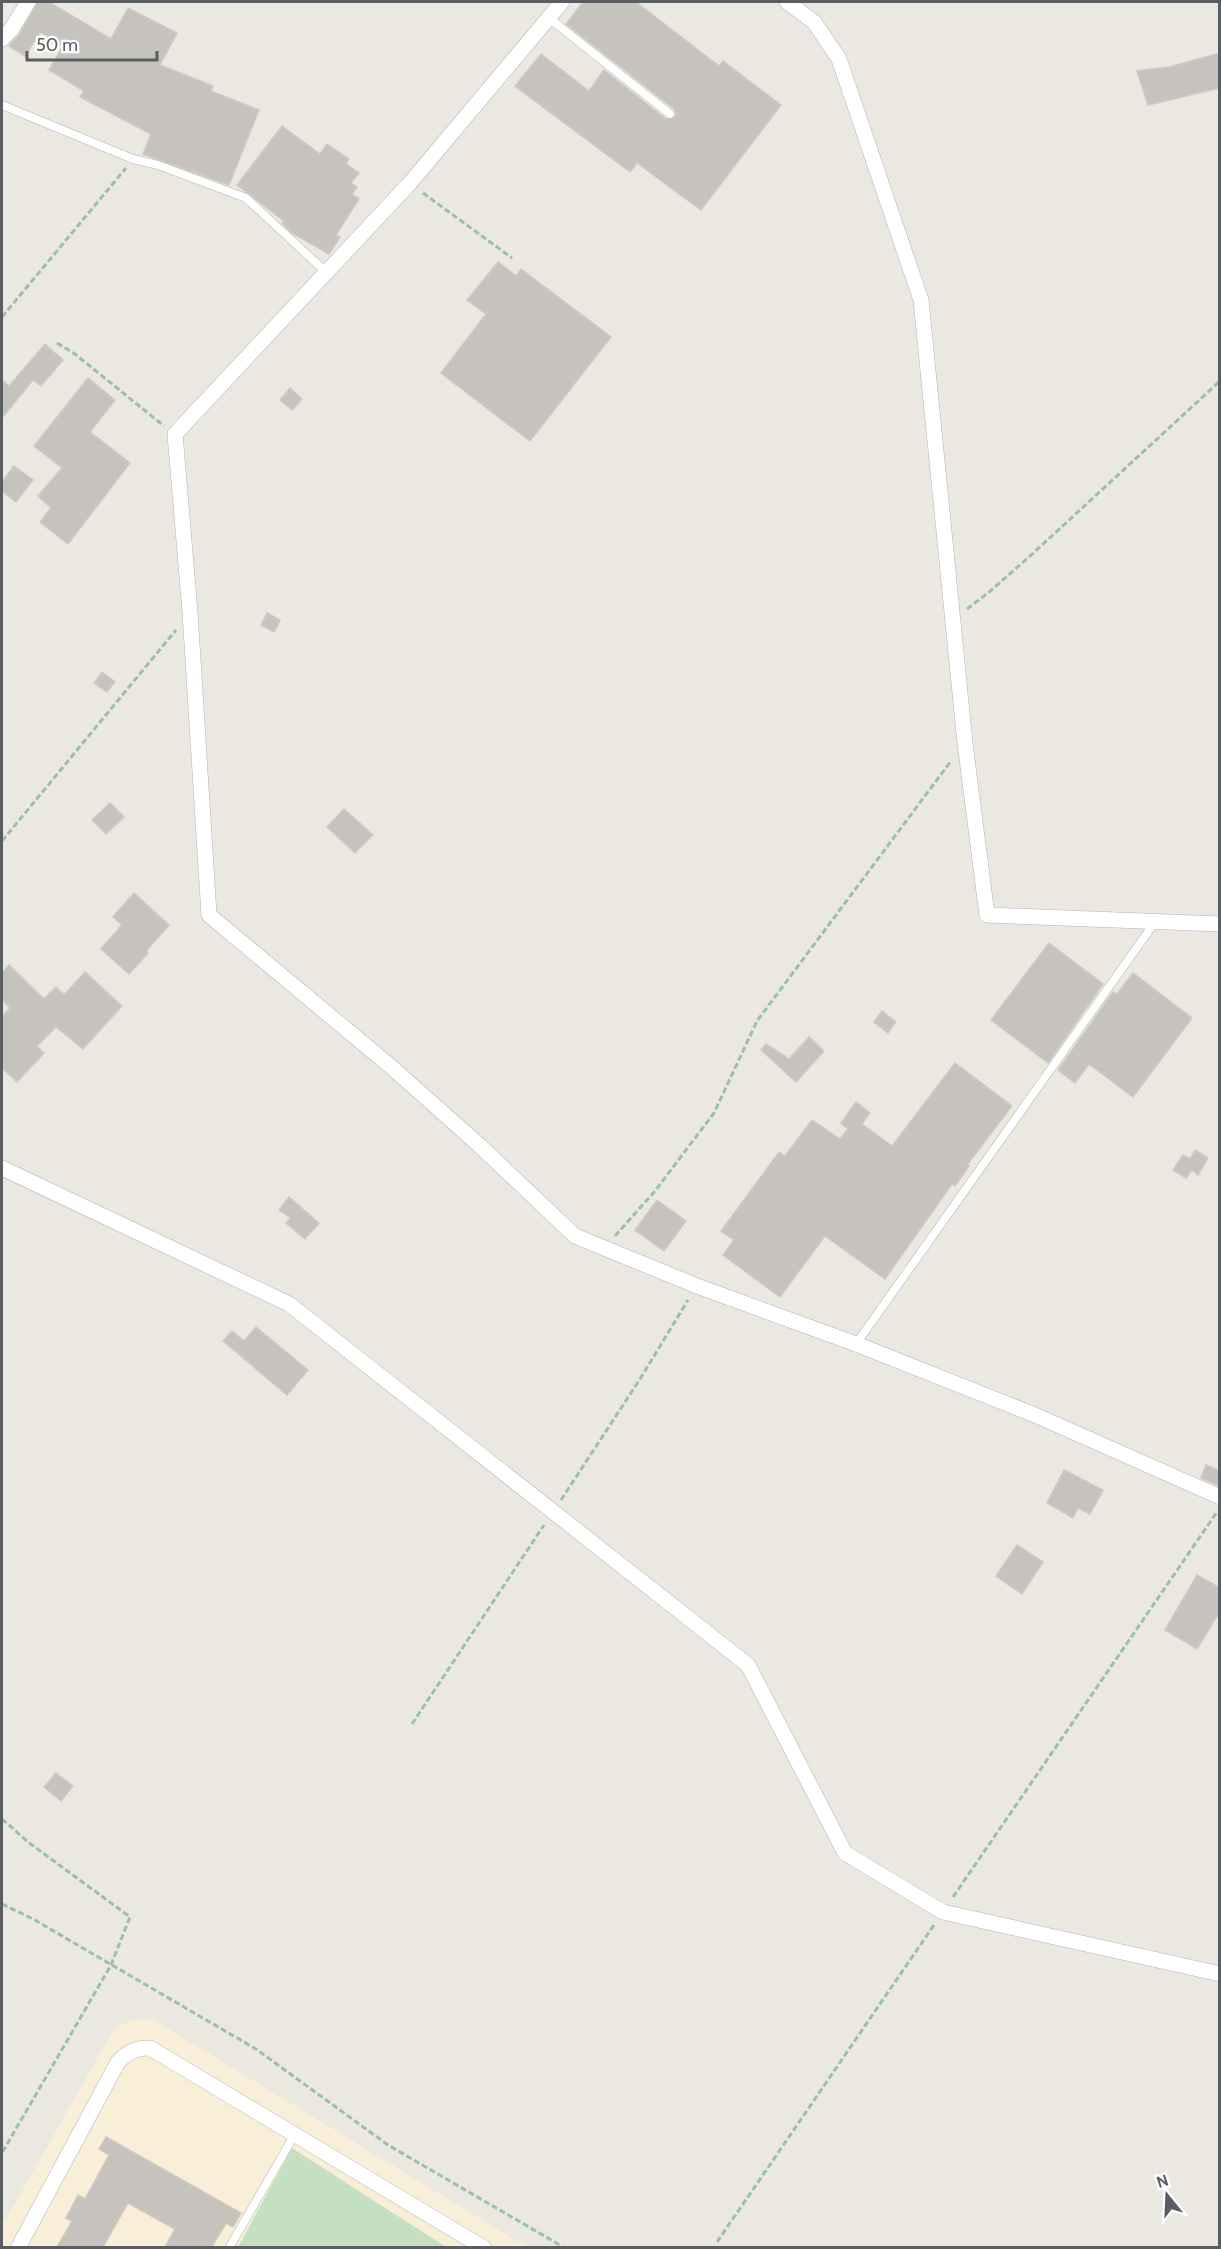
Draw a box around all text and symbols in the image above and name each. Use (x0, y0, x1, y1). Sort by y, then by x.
scale bar (27, 24, 158, 62)
text: 50 m (36, 34, 78, 56)
north arrow (1137, 2165, 1197, 2225)
text: N (1154, 2170, 1171, 2192)

